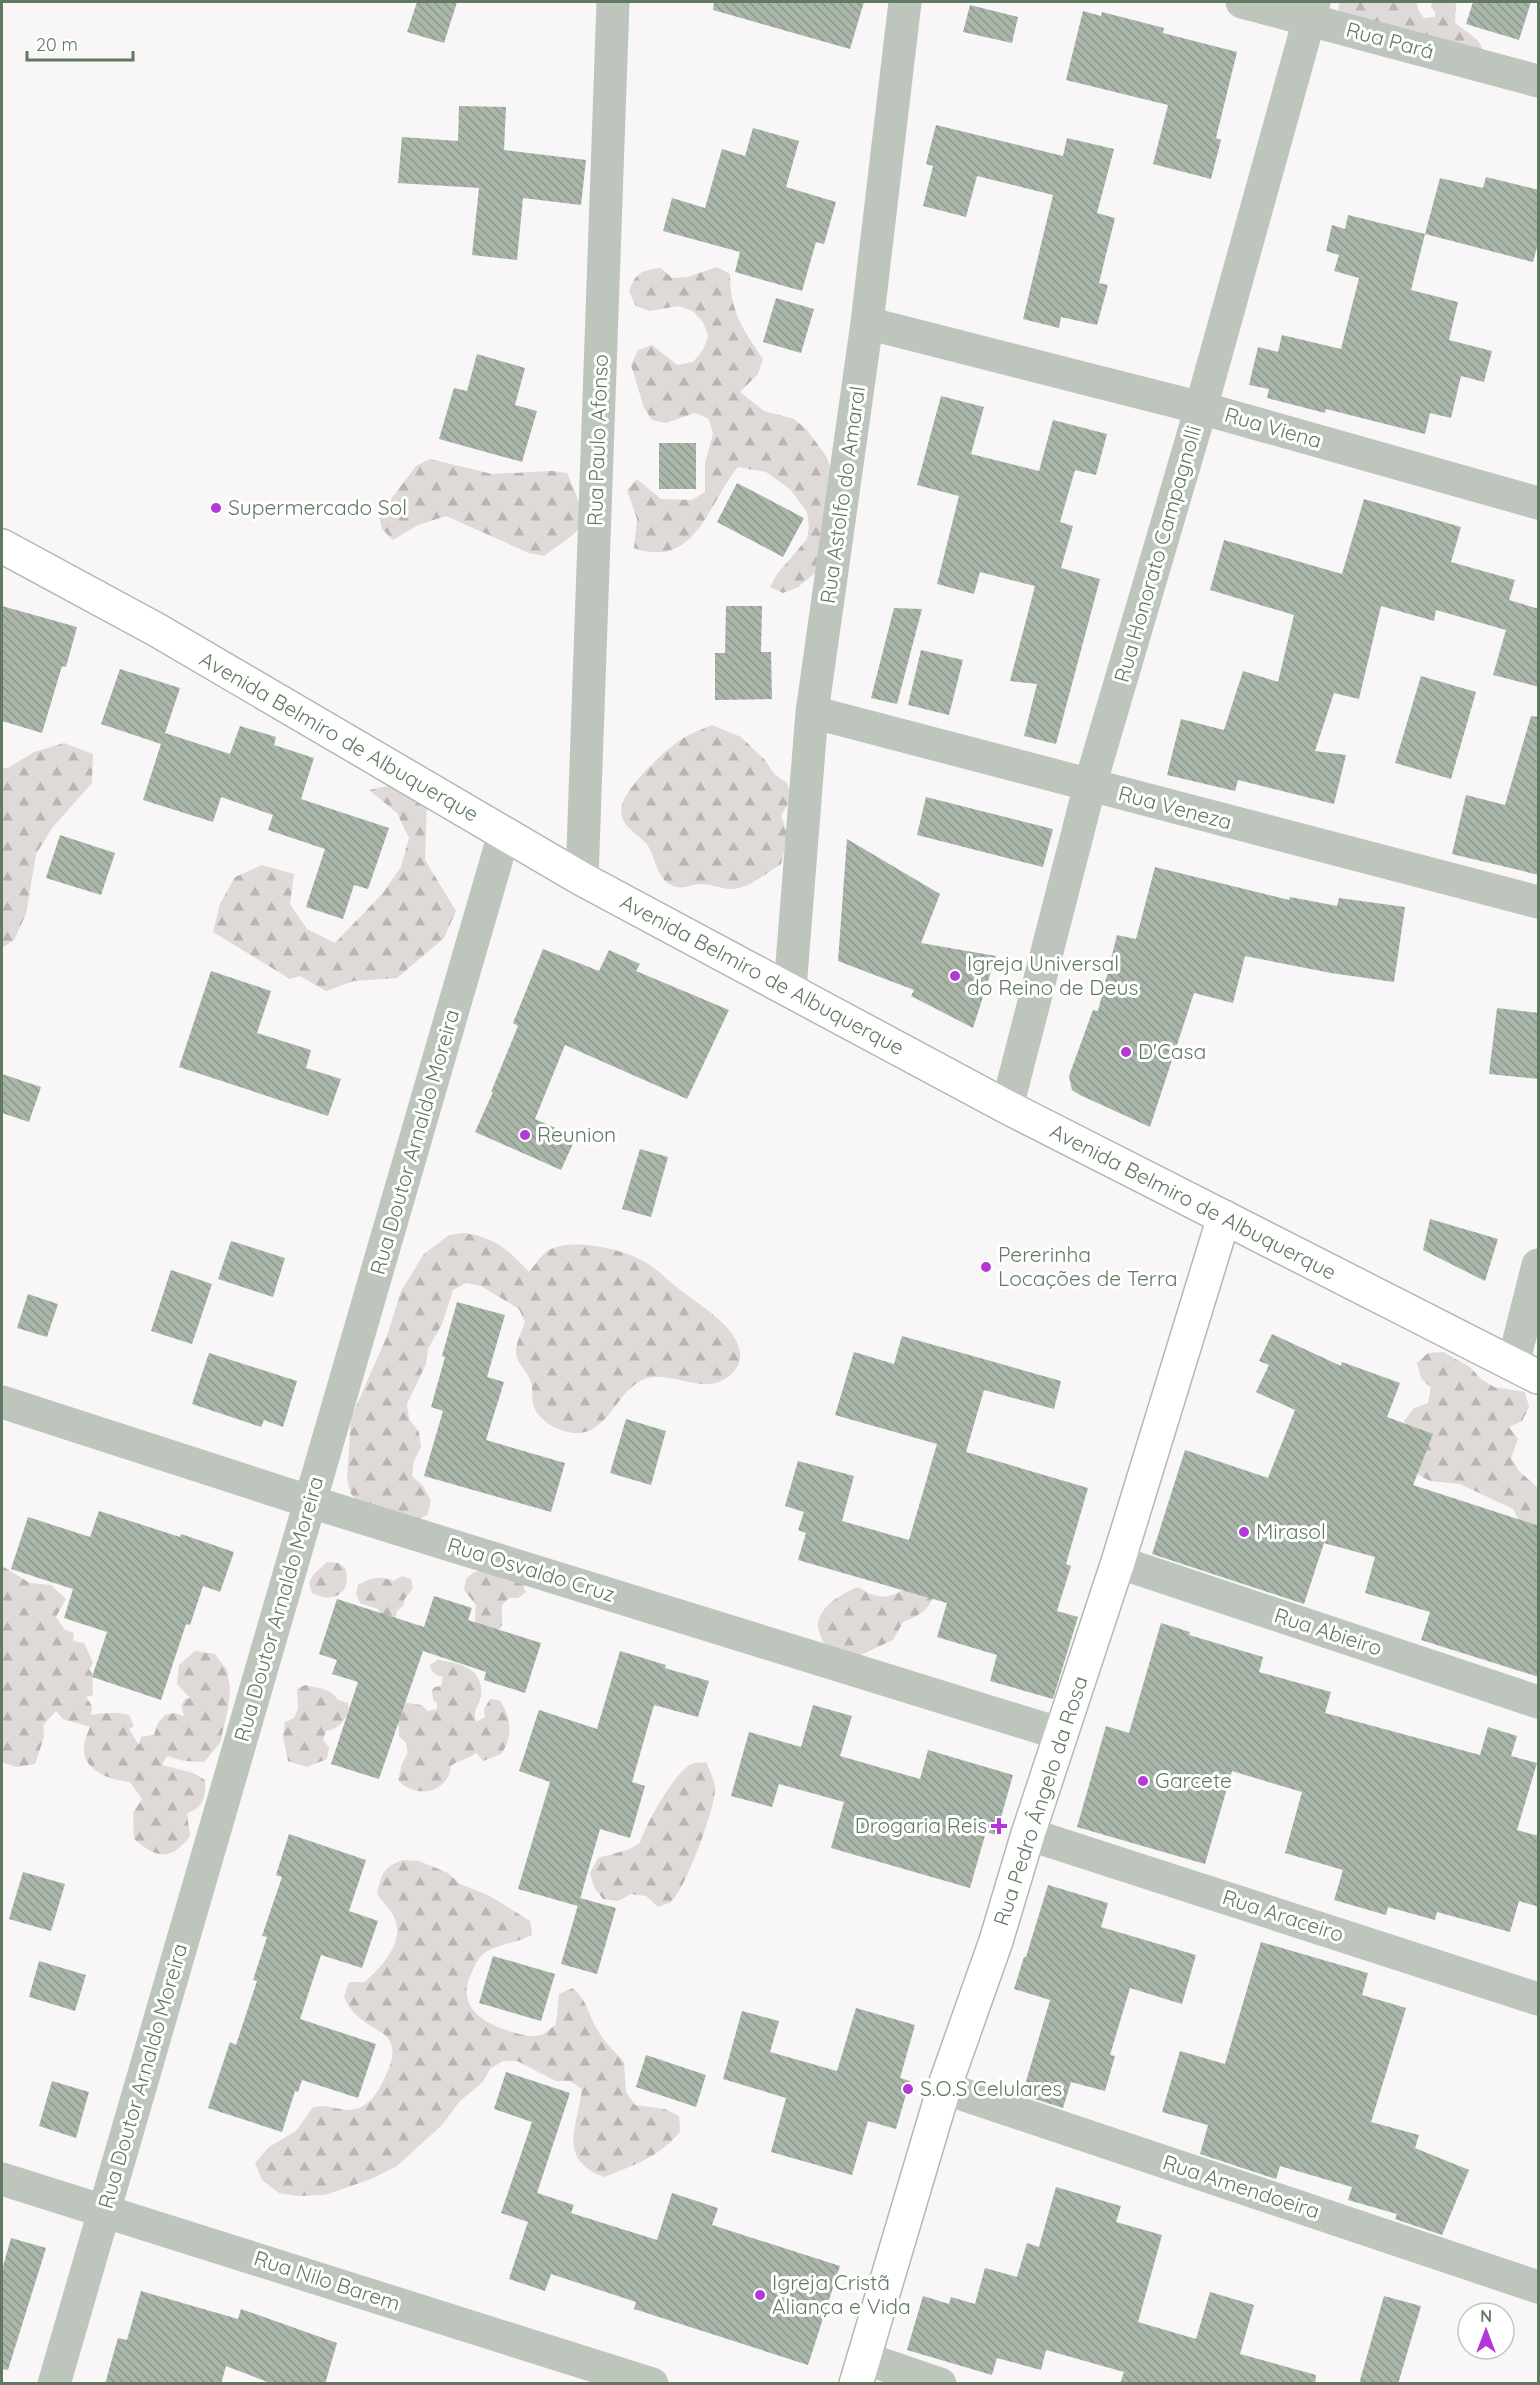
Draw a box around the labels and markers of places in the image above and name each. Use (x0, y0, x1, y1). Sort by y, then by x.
place label: Supermercado Sol (228, 494, 407, 520)
marker: Supermercado Sol (209, 501, 223, 515)
place label: Igreja Universal do Reino de Deus (967, 950, 1138, 1000)
marker: Igreja Universal do Reino de Deus (948, 969, 962, 983)
place label: D'Casa (1138, 1038, 1206, 1064)
marker: D'Casa (1119, 1045, 1133, 1059)
place label: Reunion (537, 1121, 616, 1147)
marker: Reunion (518, 1128, 532, 1142)
place label: Pererinha Locações de Terra (998, 1241, 1177, 1291)
marker: Pererinha Locações de Terra (979, 1260, 993, 1274)
place label: Mirasol (1256, 1518, 1326, 1544)
marker: Mirasol (1237, 1525, 1251, 1539)
place label: Garcete (1155, 1767, 1232, 1793)
marker: Garcete (1136, 1774, 1150, 1788)
place label: Drogaria Reis (855, 1812, 987, 1838)
marker: Drogaria Reis (992, 1819, 1006, 1833)
place label: S.O.S Celulares (920, 2075, 1062, 2101)
marker: S.O.S Celulares (901, 2082, 915, 2096)
place label: Igreja Cristã Aliança e Vida (772, 2269, 911, 2319)
marker: Igreja Cristã Aliança e Vida (753, 2288, 767, 2302)

